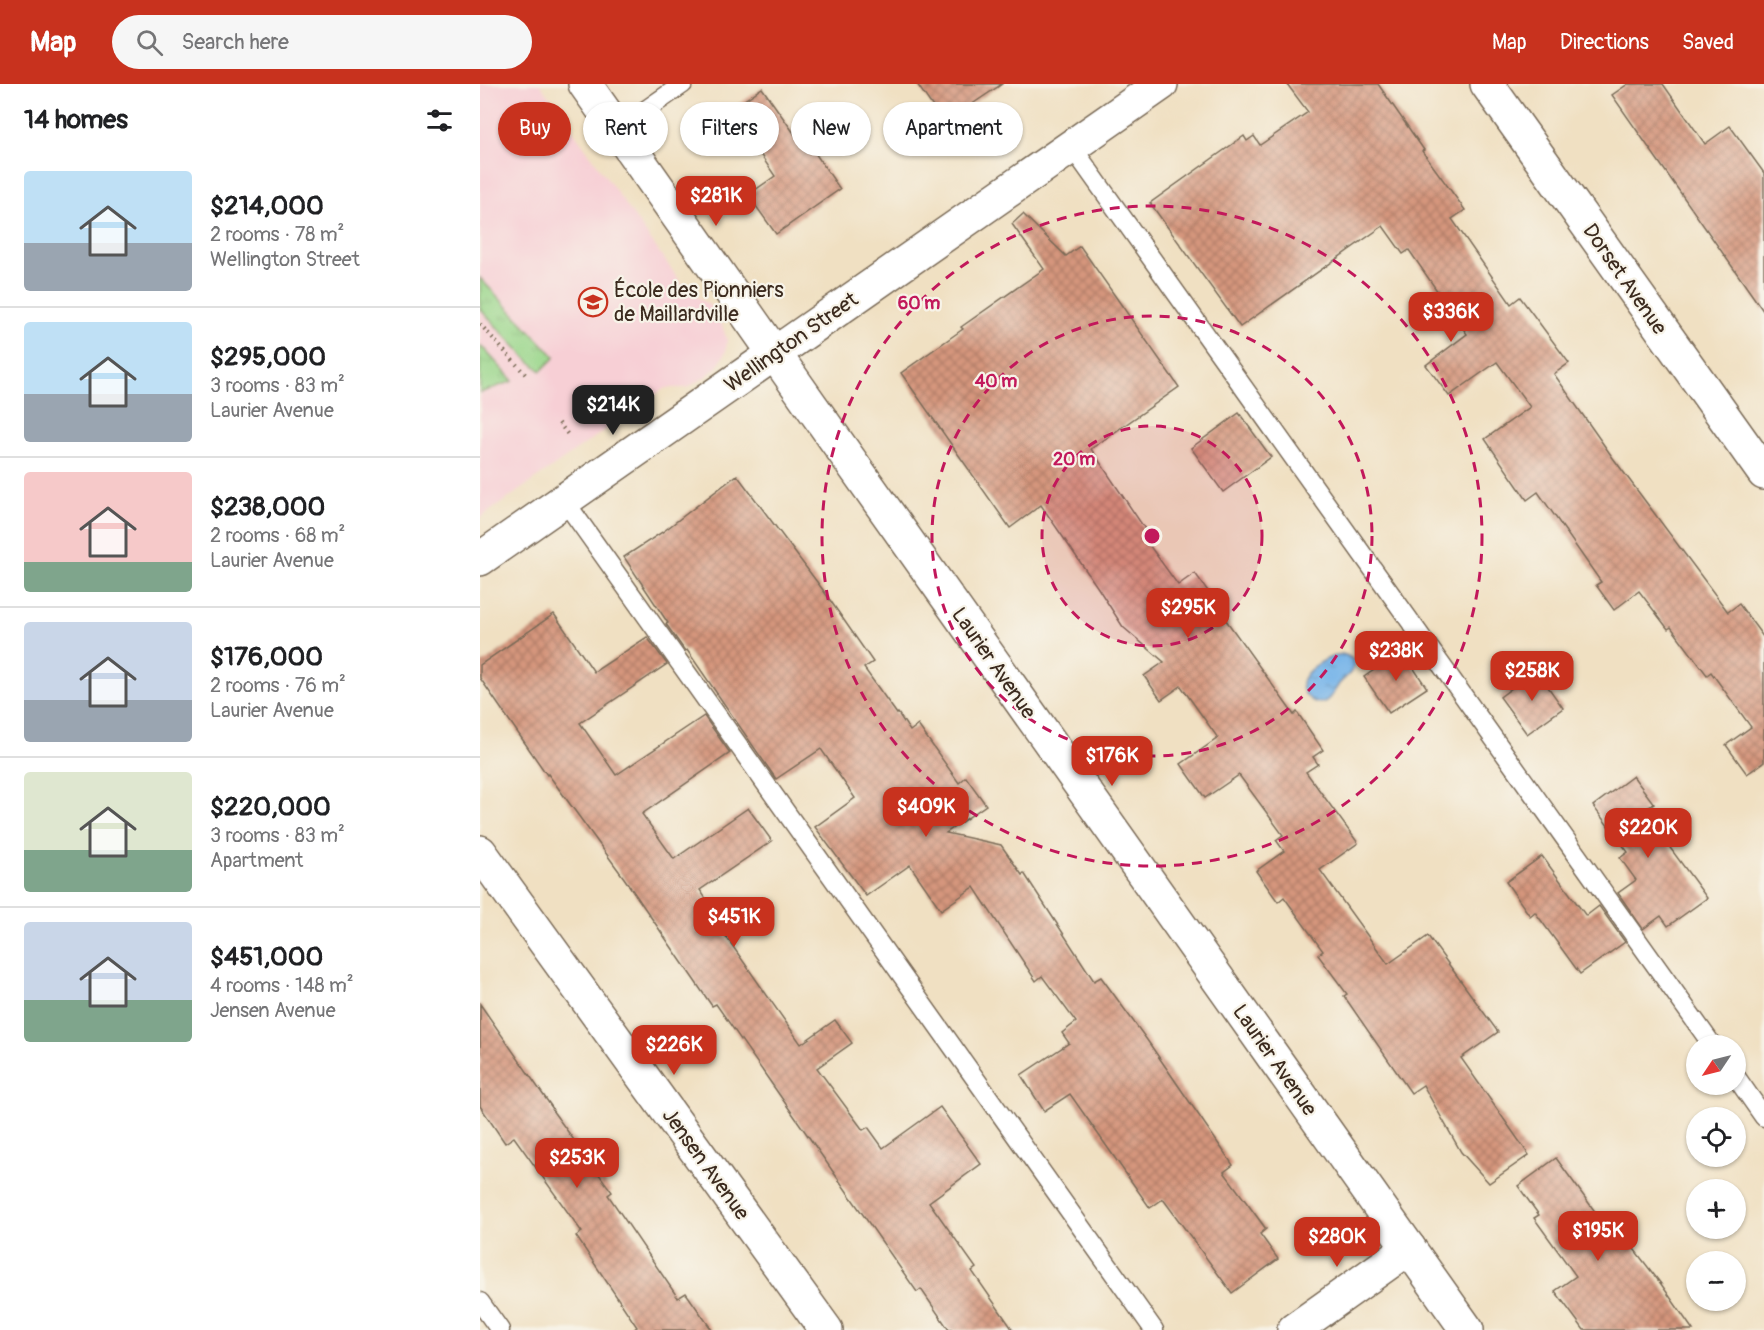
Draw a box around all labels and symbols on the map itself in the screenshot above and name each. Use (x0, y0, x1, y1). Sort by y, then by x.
pin: $281K (674, 176, 758, 227)
street label: Dorset Avenue (1576, 219, 1673, 340)
place label: École des Pionniers de Maillardville (614, 277, 784, 328)
school or university icon: École des Pionniers de Maillardville (577, 286, 609, 318)
street label: Wellington Street (719, 286, 864, 399)
text: 60 m (898, 292, 940, 315)
pin: $336K (1409, 292, 1493, 343)
text: 40 m (975, 370, 1017, 393)
pin: $214K (571, 385, 655, 436)
text: 20 m (1053, 448, 1095, 471)
centre of rings (1142, 526, 1162, 546)
pin: $295K (1146, 588, 1230, 639)
street label: Laurier Avenue (945, 602, 1042, 725)
pin: $238K (1354, 631, 1438, 682)
pin: $258K (1490, 651, 1574, 702)
pin: $176K (1070, 736, 1154, 787)
pin: $409K (884, 787, 968, 838)
pin: $220K (1606, 808, 1690, 859)
pin: $451K (692, 897, 776, 948)
street label: Laurier Avenue (1226, 999, 1323, 1122)
pin: $226K (632, 1025, 716, 1076)
north arrow (1686, 1035, 1746, 1095)
street label: Jensen Avenue (656, 1103, 756, 1226)
pin: $253K (535, 1138, 619, 1189)
pin: $195K (1556, 1211, 1640, 1262)
pin: $280K (1295, 1217, 1379, 1268)

